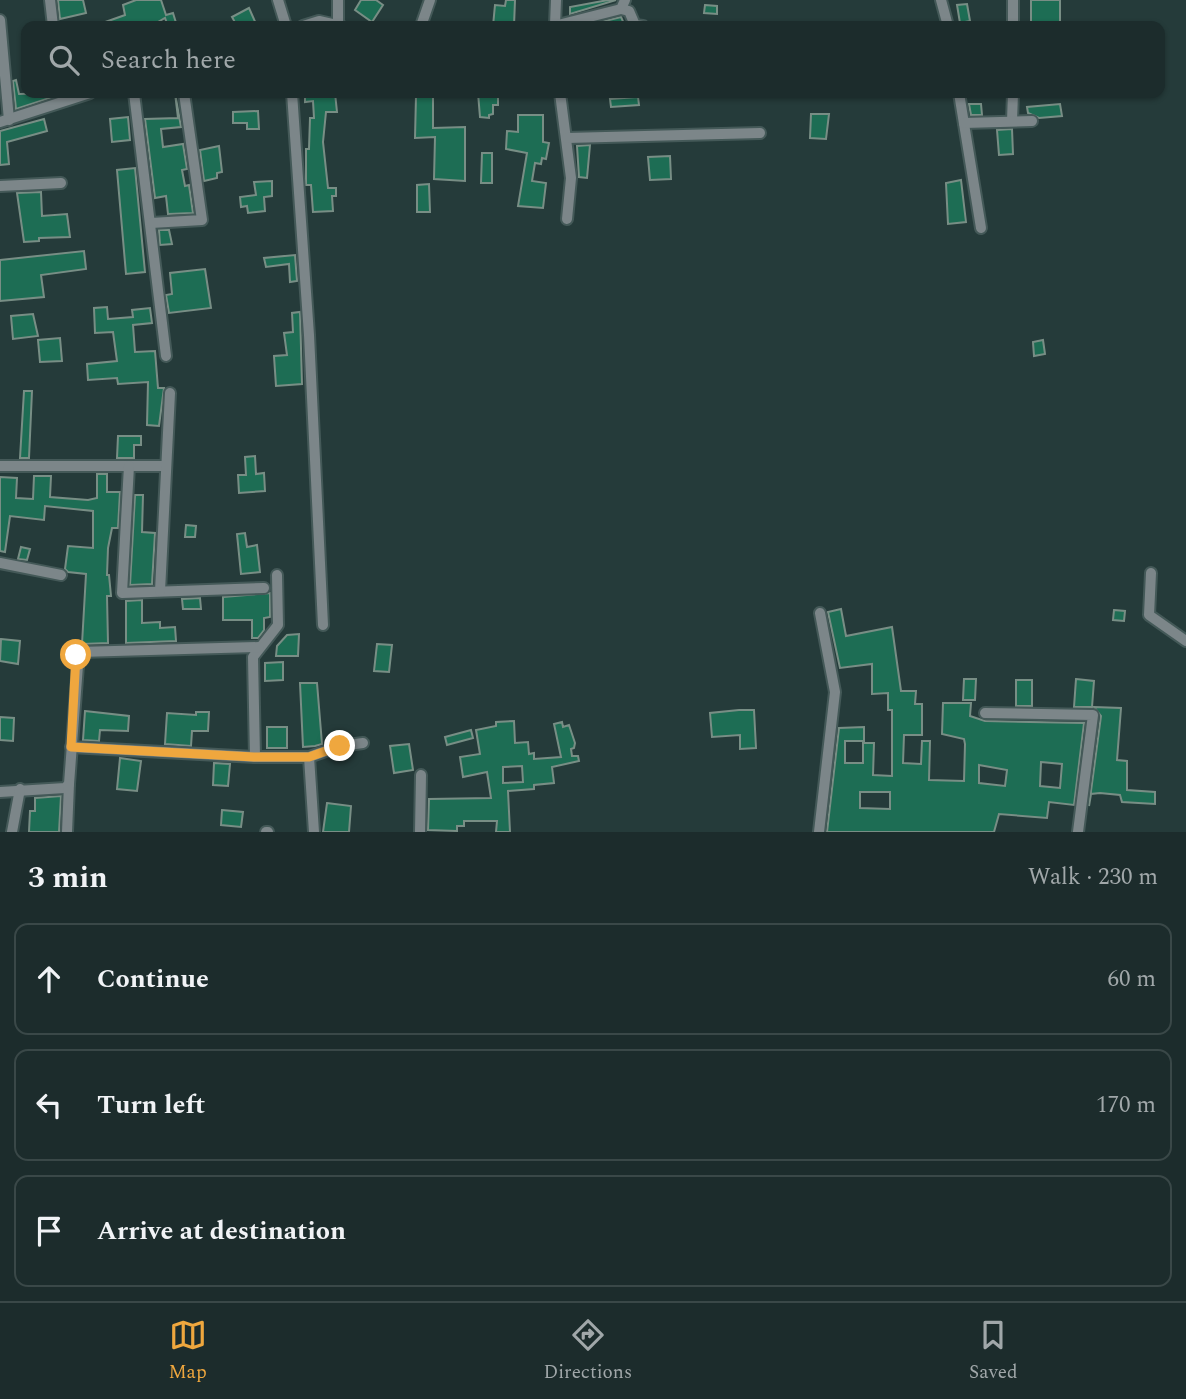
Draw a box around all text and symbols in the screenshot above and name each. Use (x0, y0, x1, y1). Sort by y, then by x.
search box (21, 21, 1165, 98)
text: Search here (101, 40, 236, 80)
icon: search (45, 41, 83, 79)
route start (60, 639, 91, 670)
route end (324, 730, 355, 761)
text: 3 min (28, 855, 108, 901)
text: Walk · 230 m (1028, 860, 1158, 895)
text: Continue (97, 959, 209, 999)
icon: ahead (30, 960, 68, 998)
text: 60 m (1107, 962, 1156, 997)
text: Turn left (97, 1085, 205, 1125)
icon: left (30, 1086, 68, 1124)
text: 170 m (1096, 1088, 1156, 1123)
text: Arrive at destination (97, 1211, 346, 1251)
icon: arrive (30, 1212, 68, 1250)
tab: Map (168, 1316, 207, 1387)
tab: Directions (543, 1316, 632, 1387)
tab: Saved (969, 1316, 1018, 1387)

